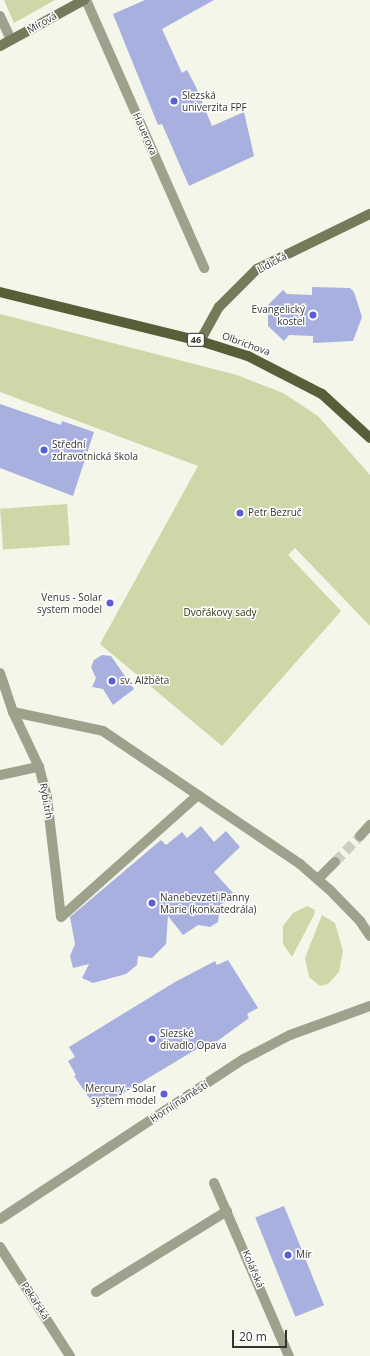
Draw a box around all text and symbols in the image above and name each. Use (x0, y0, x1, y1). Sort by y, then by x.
street label: Mírová (25, 10, 59, 36)
place label: Slezská univerzita FPF (182, 89, 247, 112)
marker: Slezská univerzita FPF (169, 96, 179, 106)
street label: Hauerova (130, 111, 160, 157)
street label: Lidická (255, 250, 289, 276)
place label: Evangelický kostel (252, 303, 305, 326)
marker: Evangelický kostel (308, 310, 318, 320)
street label: Olbrichova (220, 330, 272, 358)
road number: 46 (186, 333, 206, 347)
place label: Střední zdravotnická škola (52, 438, 138, 462)
marker: Střední zdravotnická škola (39, 445, 49, 455)
place label: Petr Bezruč (248, 507, 302, 519)
marker: Petr Bezruč (235, 508, 245, 518)
place label: Venus - Solar system model (37, 591, 102, 614)
marker: Venus - Solar system model (105, 598, 115, 608)
park label: Dvořákovy sady (183, 607, 257, 619)
place label: sv. Alžběta (120, 675, 169, 687)
marker: sv. Alžběta (107, 676, 117, 686)
street label: Rybí trh (37, 782, 55, 820)
place label: Nanebevzetí Panny Marie (konkatedrála) (160, 891, 257, 914)
marker: Nanebevzetí Panny Marie (konkatedrála) (147, 898, 157, 908)
place label: Slezské divadlo Opava (160, 1027, 226, 1050)
marker: Slezské divadlo Opava (147, 1034, 157, 1044)
street label: Horní náměstí (148, 1079, 210, 1125)
place label: Mercury - Solar system model (85, 1082, 156, 1106)
marker: Mercury - Solar system model (159, 1089, 169, 1099)
street label: Kolářská (240, 1248, 266, 1290)
place label: Mír (296, 1249, 312, 1261)
marker: Mír (283, 1250, 293, 1260)
street label: Pekařská (19, 1280, 51, 1322)
scale bar (234, 1322, 289, 1348)
text: 20 m (239, 1328, 267, 1345)

